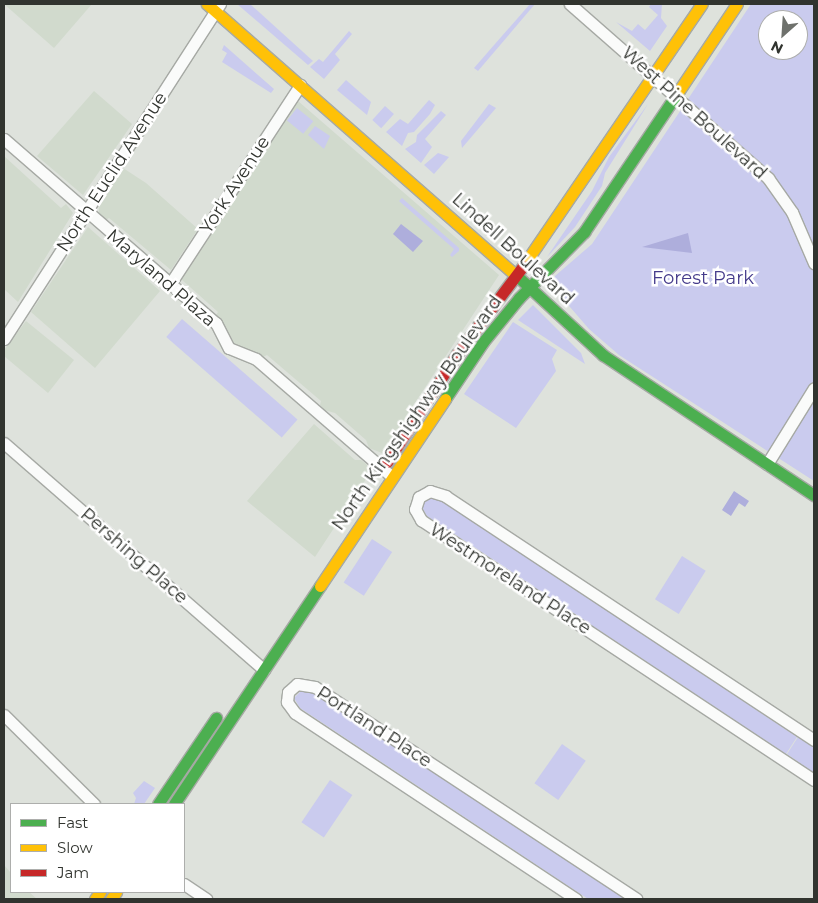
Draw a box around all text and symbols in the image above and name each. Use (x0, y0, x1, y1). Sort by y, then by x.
north arrow (758, 10, 808, 60)
text: N (768, 37, 786, 58)
street label: West Pine Boulevard (617, 42, 771, 184)
street label: North Euclid Avenue (52, 88, 172, 256)
street label: York Avenue (195, 132, 275, 238)
street label: Lindell Boulevard (448, 189, 578, 309)
street label: Maryland Plaza (102, 225, 220, 331)
park label: Forest Park (652, 267, 754, 289)
street label: North Kingshighway Boulevard (327, 291, 507, 535)
street label: Pershing Place (76, 504, 192, 608)
street label: Westmoreland Place (425, 519, 595, 639)
street label: Portland Place (313, 682, 435, 772)
legend (10, 803, 185, 893)
text: Fast (57, 813, 88, 832)
text: Slow (57, 838, 93, 857)
text: Jam (57, 863, 89, 882)

